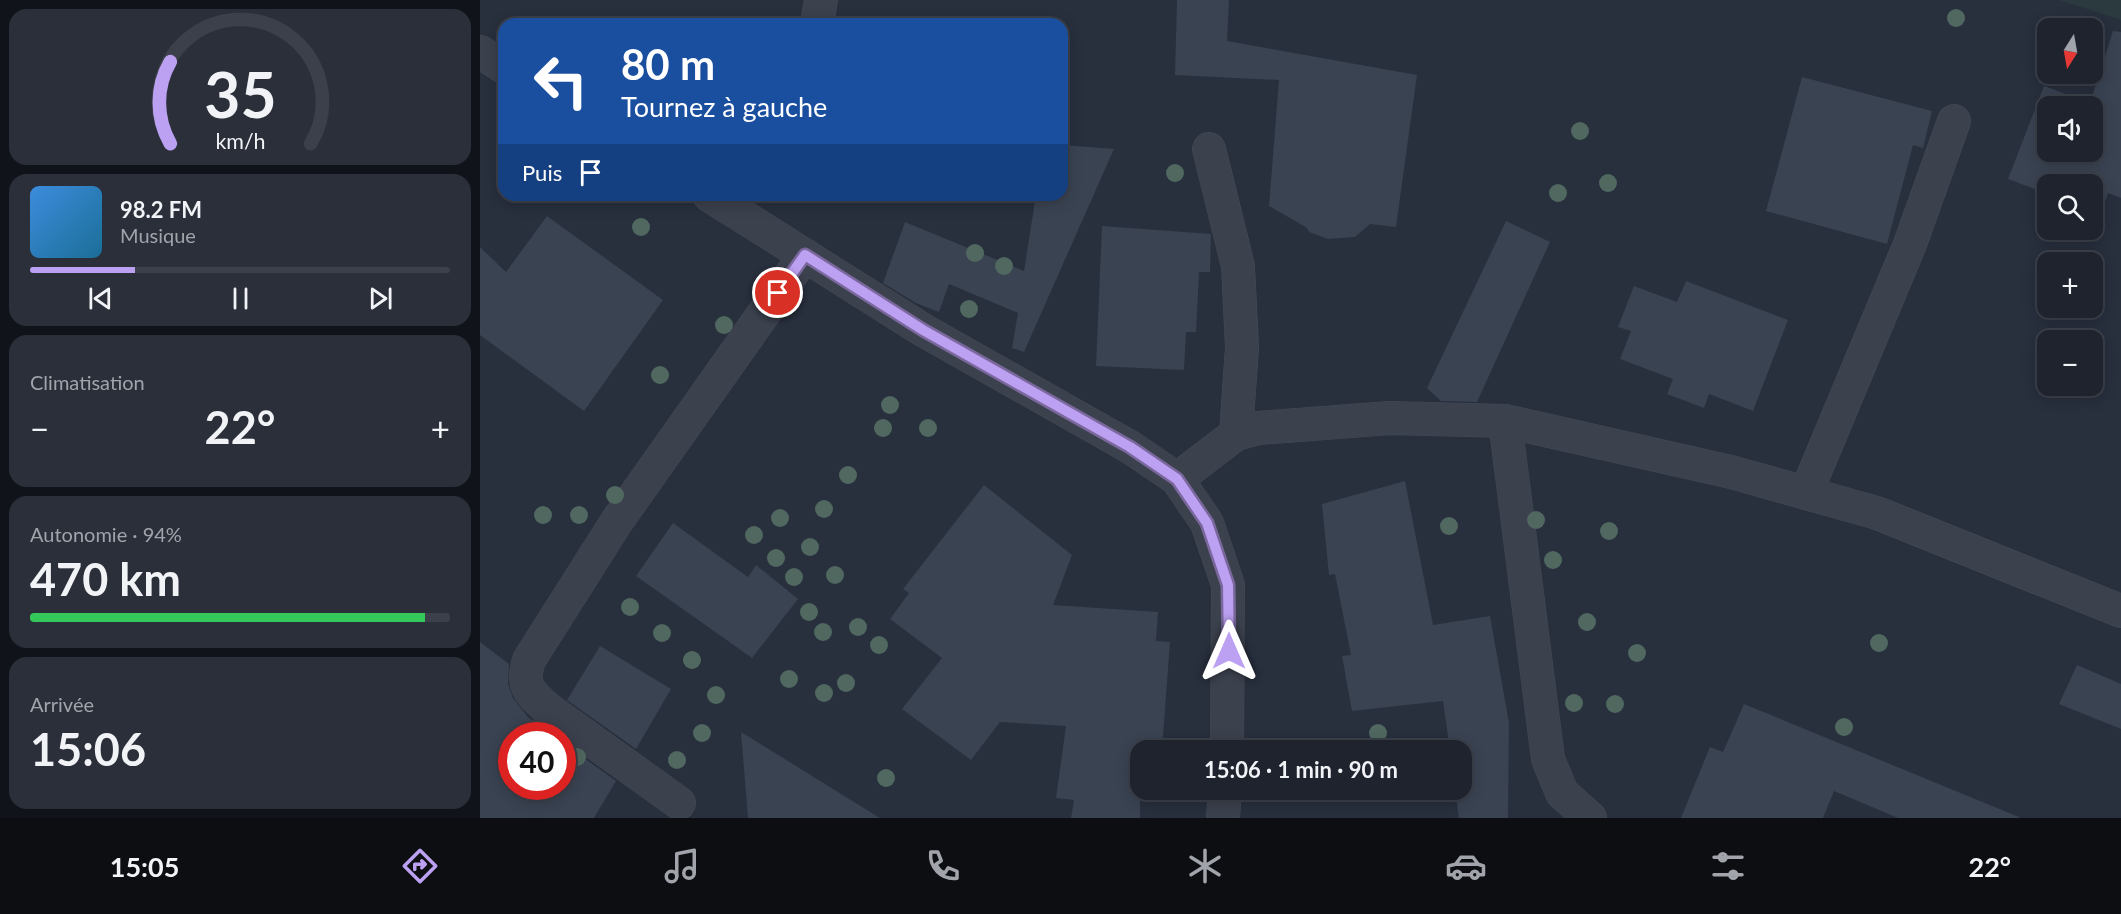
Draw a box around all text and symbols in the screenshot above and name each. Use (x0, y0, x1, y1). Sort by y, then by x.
north arrow (2037, 18, 2103, 84)
map controls (2037, 18, 2103, 396)
text: 80 m (621, 39, 715, 89)
icon: left (522, 42, 600, 120)
text: 35 (204, 56, 276, 131)
text: Tournez à gauche (621, 90, 827, 123)
button: sound (2037, 96, 2103, 162)
text: km/h (215, 128, 265, 154)
icon: arrive (574, 156, 607, 189)
text: Puis (522, 159, 562, 186)
button: search (2037, 174, 2103, 240)
text: 98.2 FM (120, 196, 202, 223)
text: Musique (120, 223, 196, 247)
button: + (2037, 252, 2103, 318)
pin (752, 267, 803, 318)
icon: arrive (761, 276, 794, 309)
icon: previous (84, 282, 117, 315)
icon: pause (224, 282, 257, 315)
icon: next (364, 282, 397, 315)
button: − (2037, 330, 2103, 396)
text: Climatisation (30, 370, 145, 394)
text: 22° (205, 400, 275, 454)
text: − (30, 408, 49, 448)
text: + (431, 408, 450, 448)
text: Autonomie · 94% (30, 522, 182, 546)
text: 470 km (30, 552, 181, 606)
position arrow (1197, 619, 1261, 683)
text: Arrivée (30, 692, 94, 716)
text: 15:06 (30, 722, 146, 776)
speed limit sign: 40 (498, 722, 576, 800)
text: 15:06 · 1 min · 90 m (1204, 756, 1398, 783)
icon: directions (399, 845, 441, 887)
icon: music (661, 845, 703, 887)
icon: phone (922, 845, 964, 887)
icon: climate (1184, 845, 1226, 887)
icon: car (1445, 845, 1487, 887)
icon: filters (1707, 845, 1749, 887)
text: 15:05 (110, 850, 179, 883)
text: 22° (1969, 850, 2011, 883)

